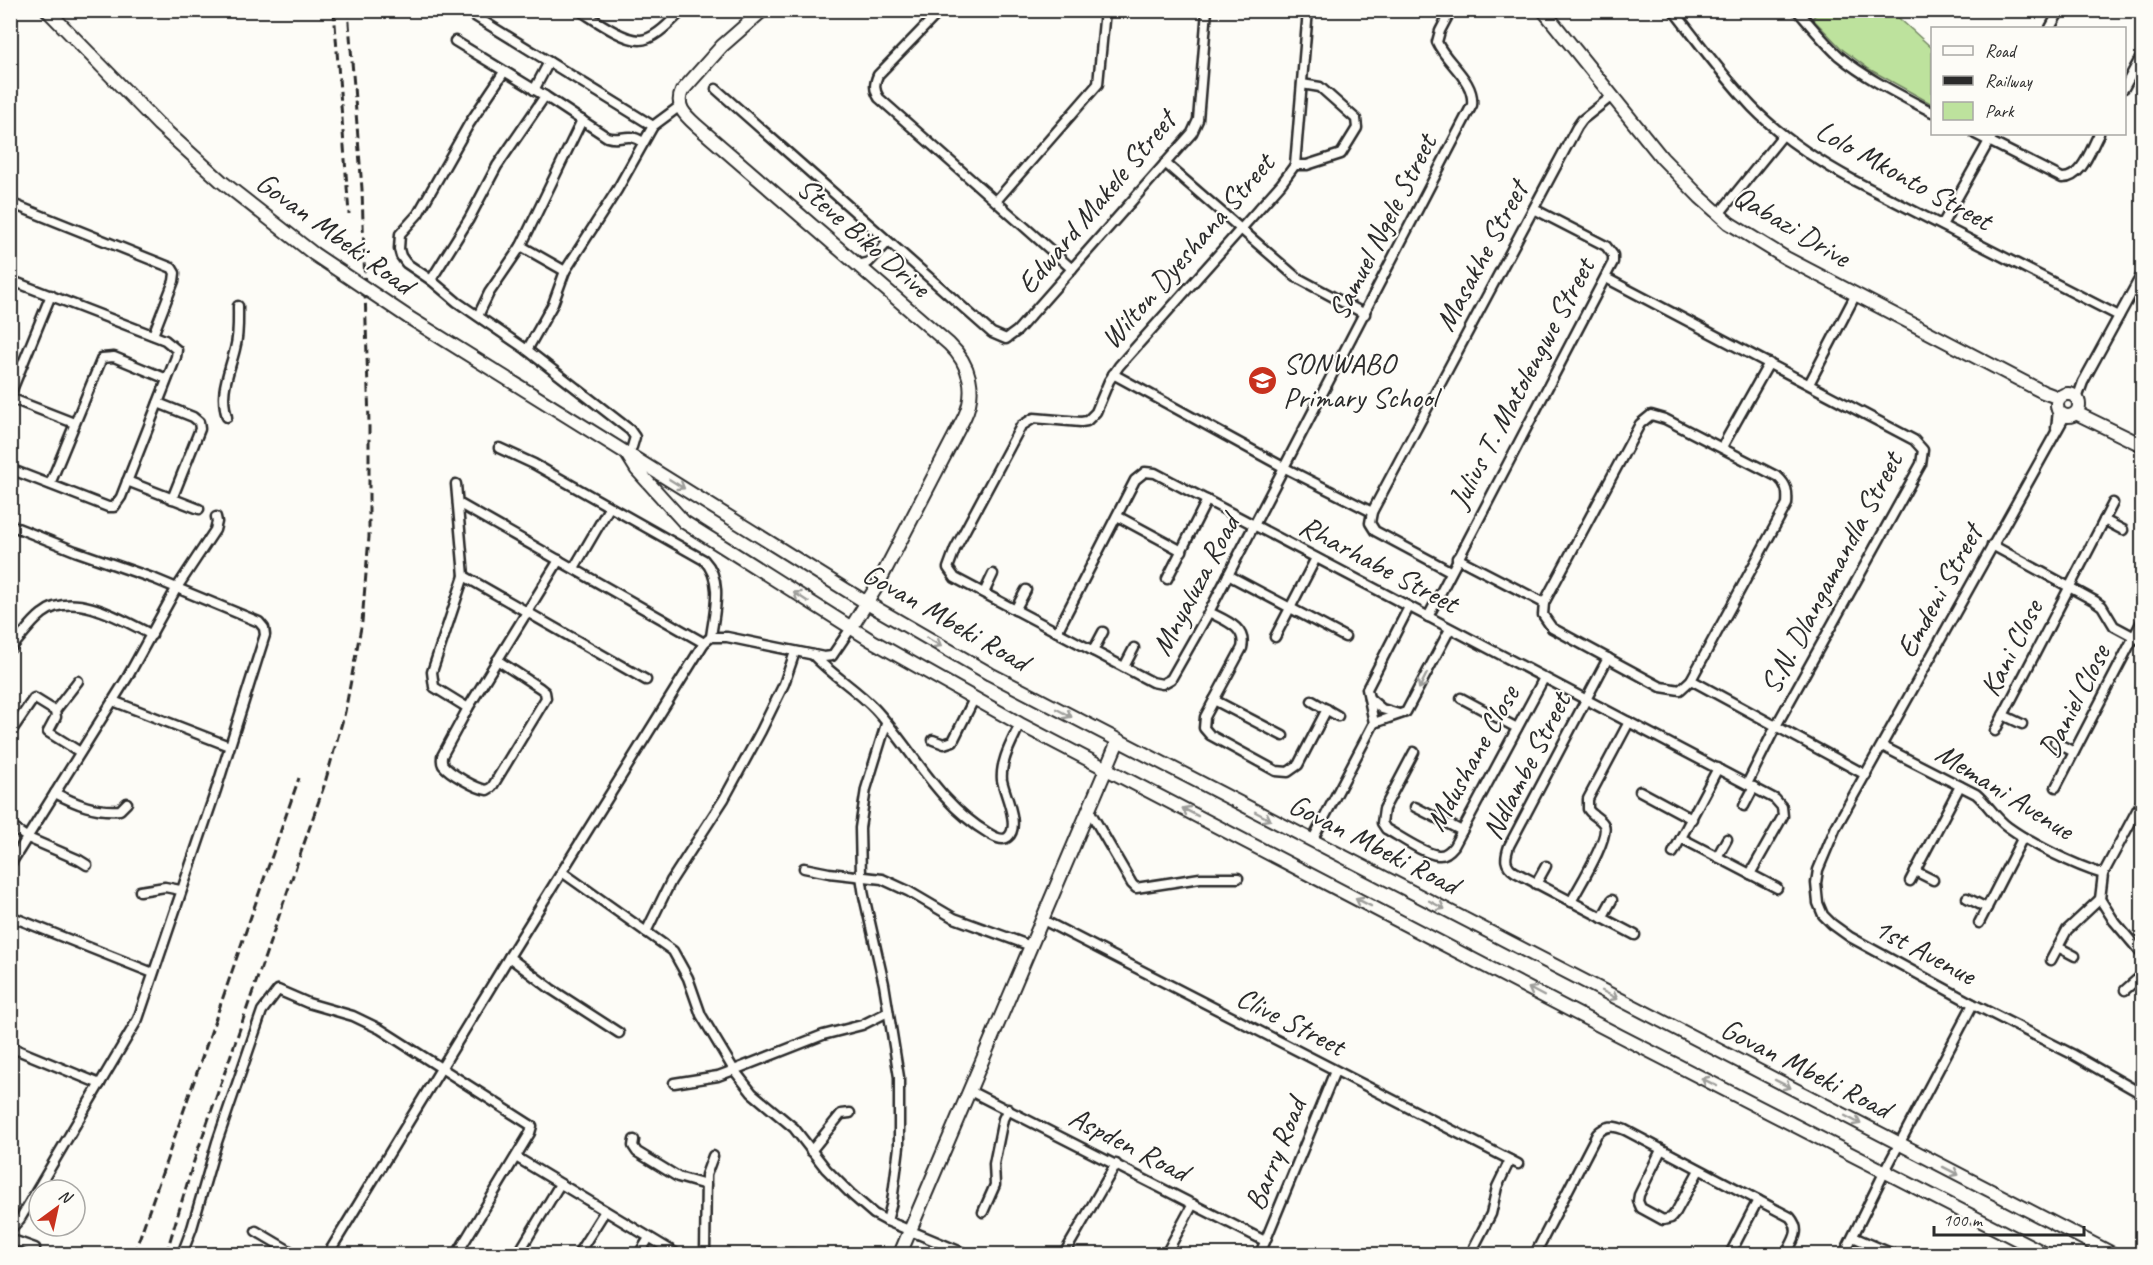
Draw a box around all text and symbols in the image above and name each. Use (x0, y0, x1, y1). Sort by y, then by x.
legend (1931, 27, 2126, 135)
text: Road (1985, 40, 2018, 62)
text: Railway (1985, 70, 2033, 92)
street label: Edward Makele Street (1008, 99, 1186, 302)
text: Park (1985, 100, 2015, 122)
street label: Lolo Mkonto Street (1809, 111, 2001, 240)
street label: Samuel Ngele Street (1319, 125, 1446, 326)
street label: Wilton Dyeshana Street (1092, 143, 1284, 357)
street label: Govan Mbeki Road (249, 163, 425, 305)
street label: Steve Biko Drive (789, 169, 940, 307)
street label: Masakhe Street (1426, 171, 1538, 337)
street label: Qabazi Drive (1727, 176, 1859, 277)
street label: Julius T. Matolengwe Street (1438, 249, 1604, 516)
place label: SONWABO Primary School (1283, 344, 1442, 416)
school or university icon: SONWABO Primary School (1246, 364, 1278, 396)
street label: S.N. Dlangamandla Street (1751, 443, 1912, 700)
one-way arrow (668, 478, 685, 491)
street label: Mnyaluza Road (1142, 504, 1250, 662)
street label: Rharhabe Street (1293, 506, 1468, 623)
street label: Emdeni Street (1887, 514, 1993, 664)
street label: Govan Mbeki Road (856, 554, 1040, 682)
one-way arrow (793, 591, 810, 603)
street label: Kani Close (1971, 591, 2052, 703)
one-way arrow (925, 636, 942, 648)
street label: Daniel Close (2030, 636, 2120, 764)
one-way arrow (1417, 671, 1429, 689)
street label: Mdushane Close (1417, 677, 1529, 837)
street label: Ndlambe Street (1473, 684, 1581, 846)
one-way arrow (1055, 707, 1073, 719)
street label: Memani Avenue (1929, 734, 2083, 850)
street label: Govan Mbeki Road (1283, 785, 1469, 905)
one-way arrow (1182, 806, 1199, 818)
one-way arrow (1254, 811, 1272, 822)
one-way arrow (1355, 896, 1373, 907)
one-way arrow (1428, 899, 1446, 911)
street label: 1st Avenue (1868, 908, 1984, 995)
street label: Clive Street (1230, 978, 1354, 1066)
one-way arrow (1528, 986, 1545, 998)
one-way arrow (1601, 989, 1618, 1001)
street label: Govan Mbeki Road (1715, 1009, 1901, 1129)
one-way arrow (1701, 1075, 1719, 1087)
one-way arrow (1774, 1079, 1792, 1090)
street label: Barry Road (1235, 1089, 1316, 1216)
street label: Aspden Road (1063, 1098, 1199, 1192)
one-way arrow (1844, 1115, 1862, 1126)
one-way arrow (1942, 1165, 1959, 1177)
north arrow (27, 1178, 87, 1238)
text: N (55, 1185, 77, 1209)
scale bar (1934, 1199, 2084, 1237)
text: 100 m (1943, 1209, 1984, 1231)

